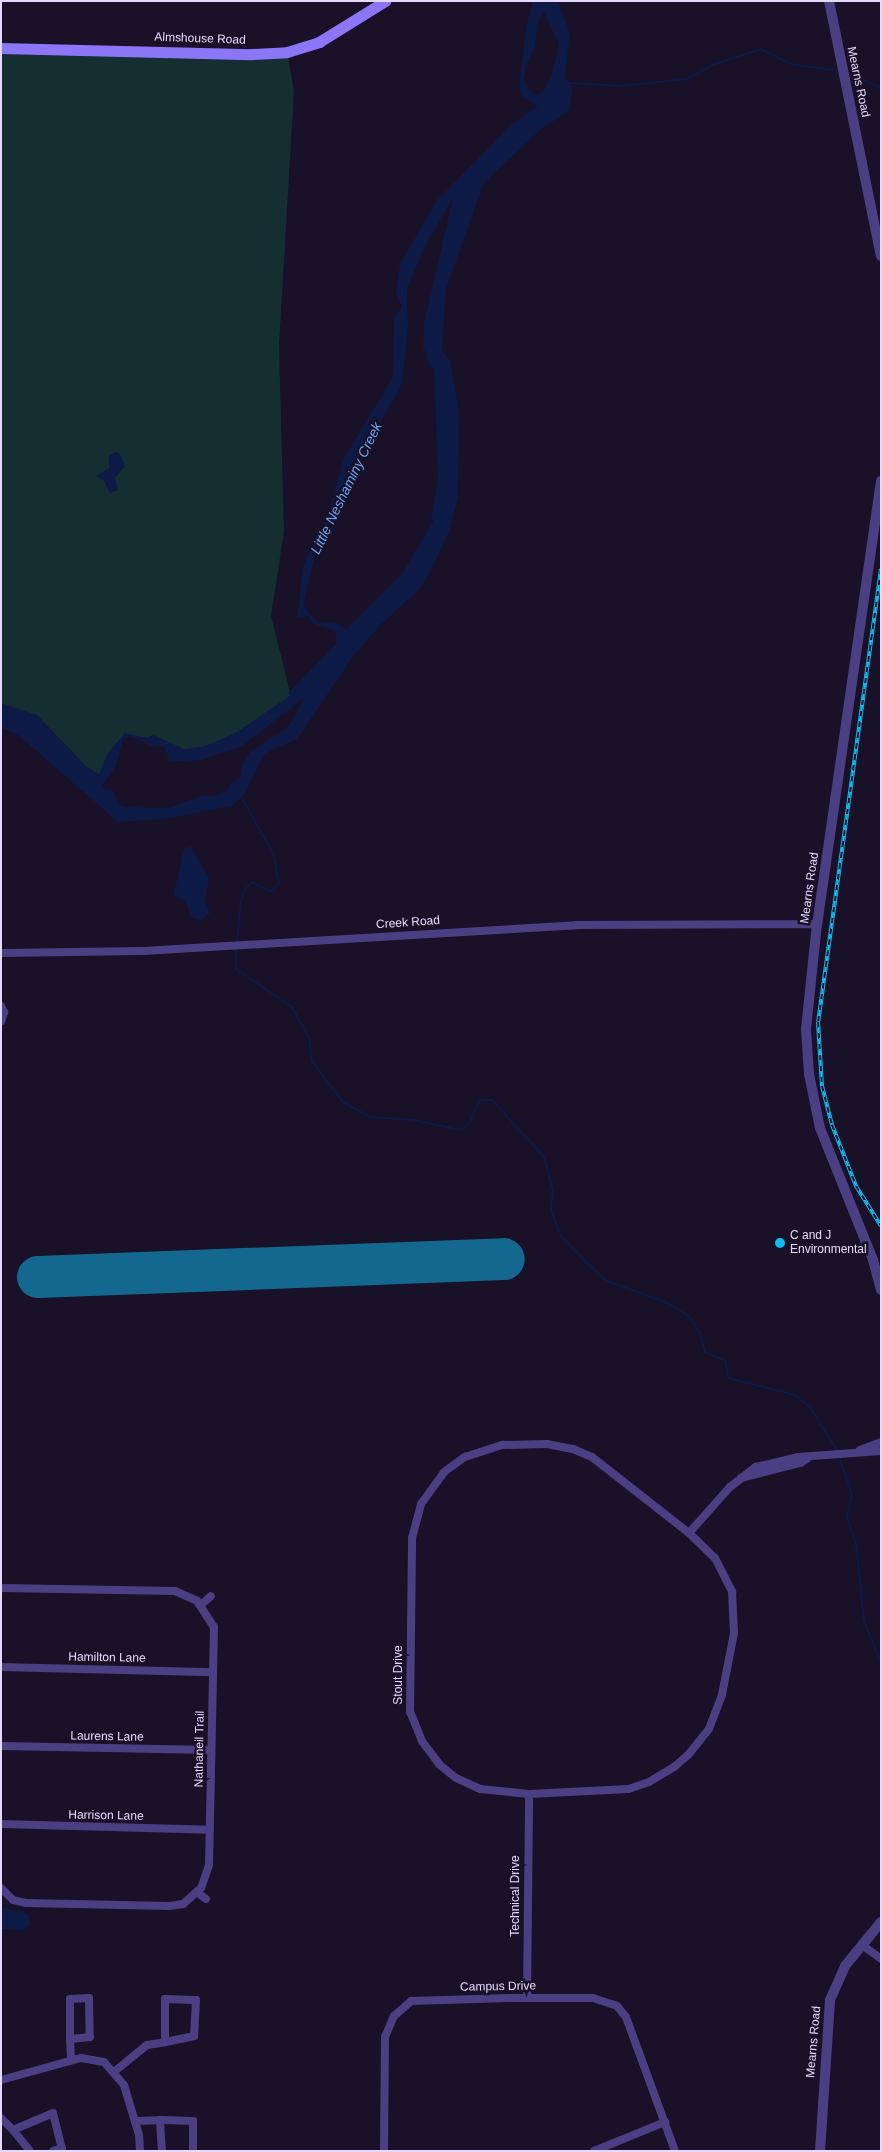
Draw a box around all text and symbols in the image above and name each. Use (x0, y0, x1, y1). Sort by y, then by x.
street label: Almshouse Road (154, 30, 246, 48)
street label: Mearns Road (843, 45, 873, 119)
water label: Little Neshaminy Creek (307, 419, 385, 557)
street label: Mearns Road (798, 851, 822, 925)
street label: Creek Road (376, 914, 440, 932)
place label: C and J Environmental (790, 1229, 867, 1257)
marker: C and J Environmental (774, 1237, 786, 1249)
street label: Stout Drive (392, 1645, 406, 1705)
street label: Hamilton Lane (68, 1650, 146, 1666)
street label: Nathaneil Trail (192, 1710, 208, 1788)
street label: Laurens Lane (70, 1729, 144, 1745)
street label: Harrison Lane (68, 1808, 144, 1824)
street label: Technical Drive (509, 1855, 523, 1937)
street label: Campus Drive (460, 1979, 536, 1995)
street label: Mearns Road (804, 2005, 824, 2079)

